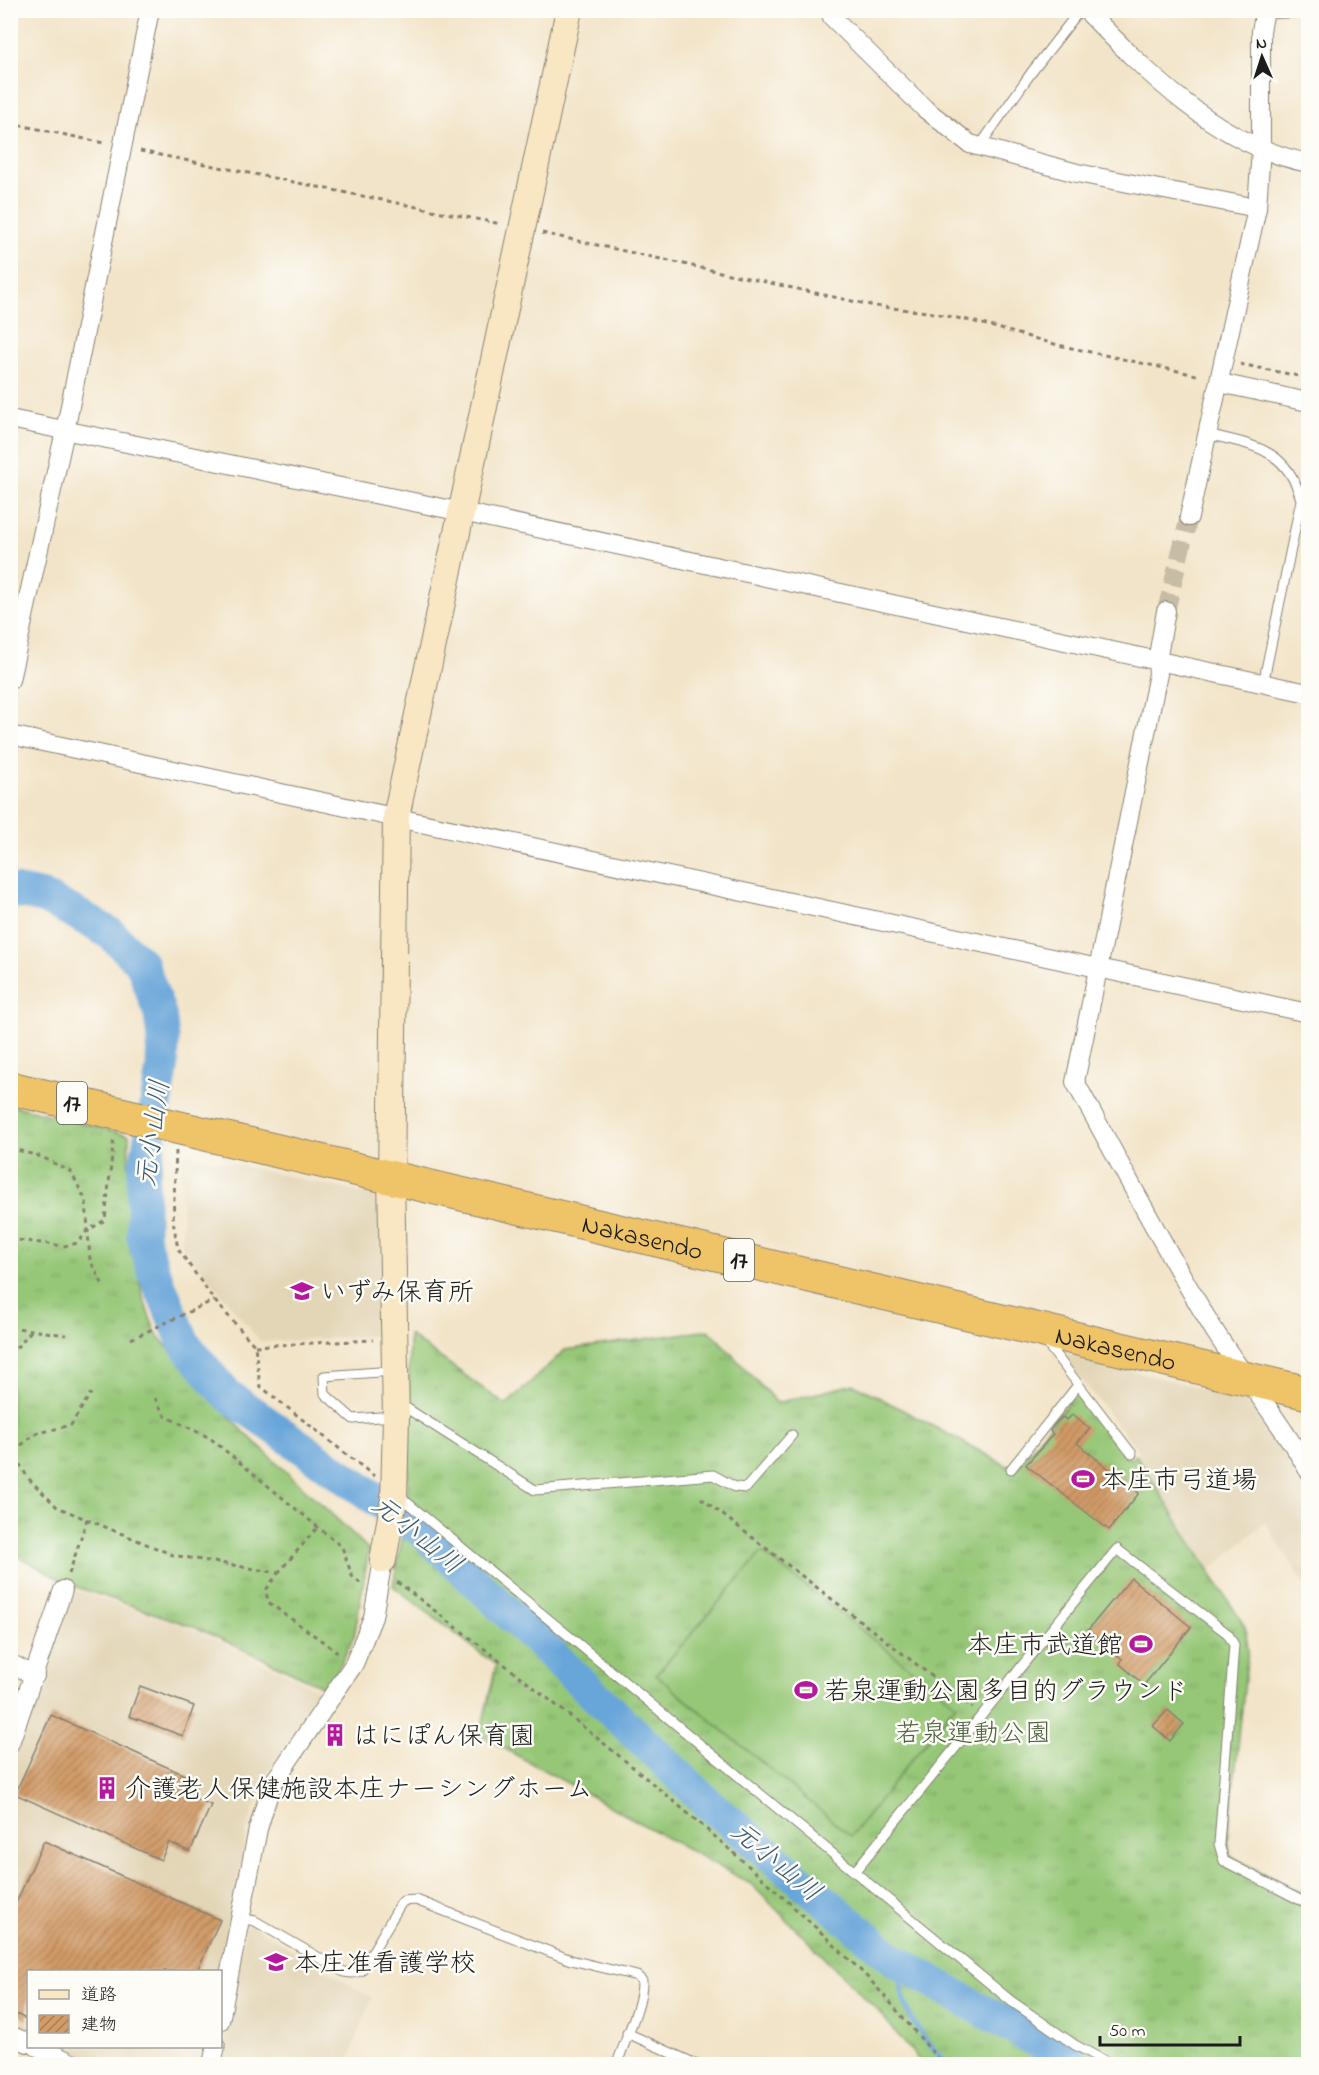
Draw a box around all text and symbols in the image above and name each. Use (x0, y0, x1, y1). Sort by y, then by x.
north arrow (1232, 27, 1292, 87)
text: N (1255, 32, 1268, 56)
water label: 元小山川 (128, 1077, 181, 1190)
road number: 17 (57, 1082, 87, 1124)
street label: Nakasendo (578, 1207, 706, 1272)
road number: 17 (724, 1239, 754, 1281)
place label: いずみ保育所 (320, 1275, 474, 1313)
school or university icon: いずみ保育所 (289, 1278, 315, 1304)
street label: Nakasendo (1051, 1318, 1179, 1383)
place label: 本庄市弓道場 (1101, 1463, 1257, 1501)
sports icon: 本庄市弓道場 (1070, 1466, 1096, 1492)
water label: 元小山川 (362, 1487, 471, 1585)
place label: 本庄市武道館 (967, 1628, 1123, 1666)
sports icon: 本庄市武道館 (1128, 1631, 1154, 1657)
place label: 若泉運動公園多目的グラウンド (824, 1674, 1188, 1712)
sports icon: 若泉運動公園多目的グラウンド (793, 1677, 819, 1703)
park label: 若泉運動公園 (895, 1716, 1051, 1754)
place label: はにぽん保育園 (353, 1719, 535, 1757)
building icon: はにぽん保育園 (322, 1722, 348, 1748)
place label: 介護老人保健施設本庄ナーシングホーム (125, 1772, 592, 1810)
building icon: 介護老人保健施設本庄ナーシングホーム (94, 1775, 120, 1801)
water label: 元小山川 (721, 1813, 829, 1913)
place label: 本庄准看護学校 (294, 1946, 476, 1984)
school or university icon: 本庄准看護学校 (263, 1949, 289, 1975)
legend (27, 1970, 222, 2048)
text: 道路 (81, 1983, 117, 2009)
scale bar (1100, 2009, 1240, 2047)
text: 建物 (81, 2013, 117, 2039)
text: 50 m (1109, 2019, 1146, 2045)

